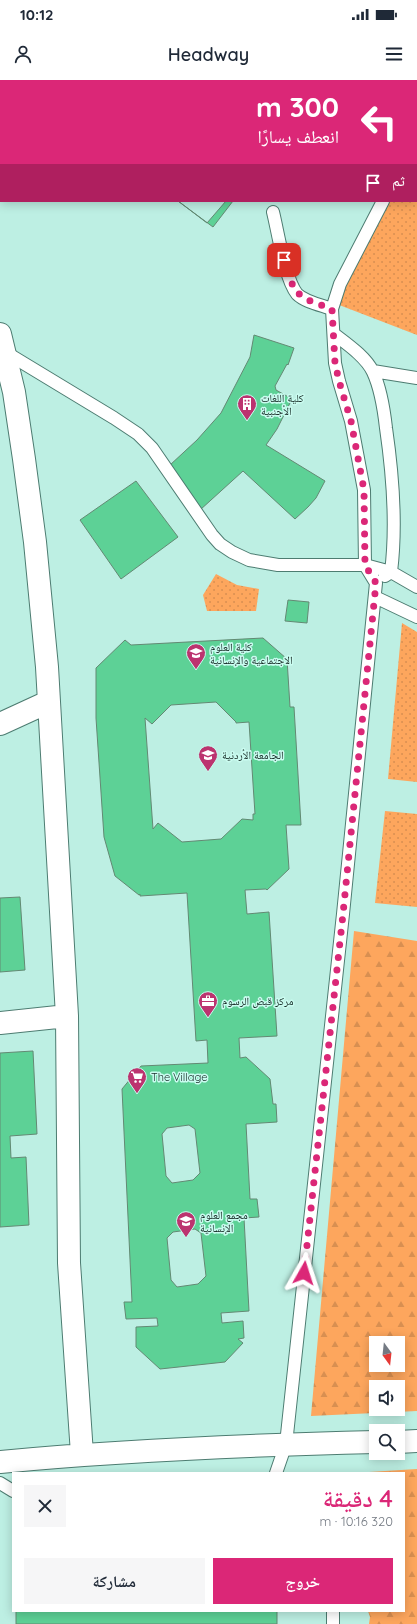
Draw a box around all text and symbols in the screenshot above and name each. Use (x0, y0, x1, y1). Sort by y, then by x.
text: 10:12 (20, 5, 54, 24)
icon: person (12, 43, 34, 65)
text: Headway (168, 43, 249, 66)
icon: menu (383, 43, 405, 65)
text: 300 m (256, 89, 339, 124)
icon: left (353, 96, 405, 148)
text: انعطف يسارًا (257, 125, 339, 148)
text: ثم (392, 171, 405, 190)
icon: arrive (362, 172, 384, 194)
pin (267, 243, 301, 277)
icon: arrive (273, 249, 295, 271)
place label: كلية اللغات الأجنبية (261, 391, 304, 418)
building icon: كلية اللغات الأجنبية (236, 393, 258, 421)
place label: كلية العلوم الاجتماعية والإنسانية (210, 640, 293, 667)
school or university icon: كلية العلوم الاجتماعية والإنسانية (185, 642, 207, 670)
school or university icon: الجامعة الأردنية (197, 744, 219, 772)
place label: الجامعة الأردنية (222, 748, 284, 762)
office icon: مركز قبض الرسوم (197, 990, 219, 1018)
place label: مركز قبض الرسوم (222, 994, 294, 1008)
supermarket icon: The Village (126, 1066, 148, 1094)
place label: The Village (151, 1070, 207, 1084)
place label: مجمع العلوم الإنسانية (200, 1208, 248, 1235)
school or university icon: مجمع العلوم الإنسانية (175, 1210, 197, 1238)
position arrow (283, 1252, 325, 1294)
north arrow (369, 1336, 405, 1372)
map controls (369, 1336, 405, 1460)
button: sound (369, 1380, 405, 1416)
button: search (369, 1424, 405, 1460)
text: 4 دقيقة (323, 1483, 393, 1513)
button: close (24, 1485, 66, 1527)
text: 320 m · 10:16 (319, 1513, 393, 1529)
button: مشاركة (24, 1558, 205, 1604)
button: خروج (213, 1558, 393, 1604)

